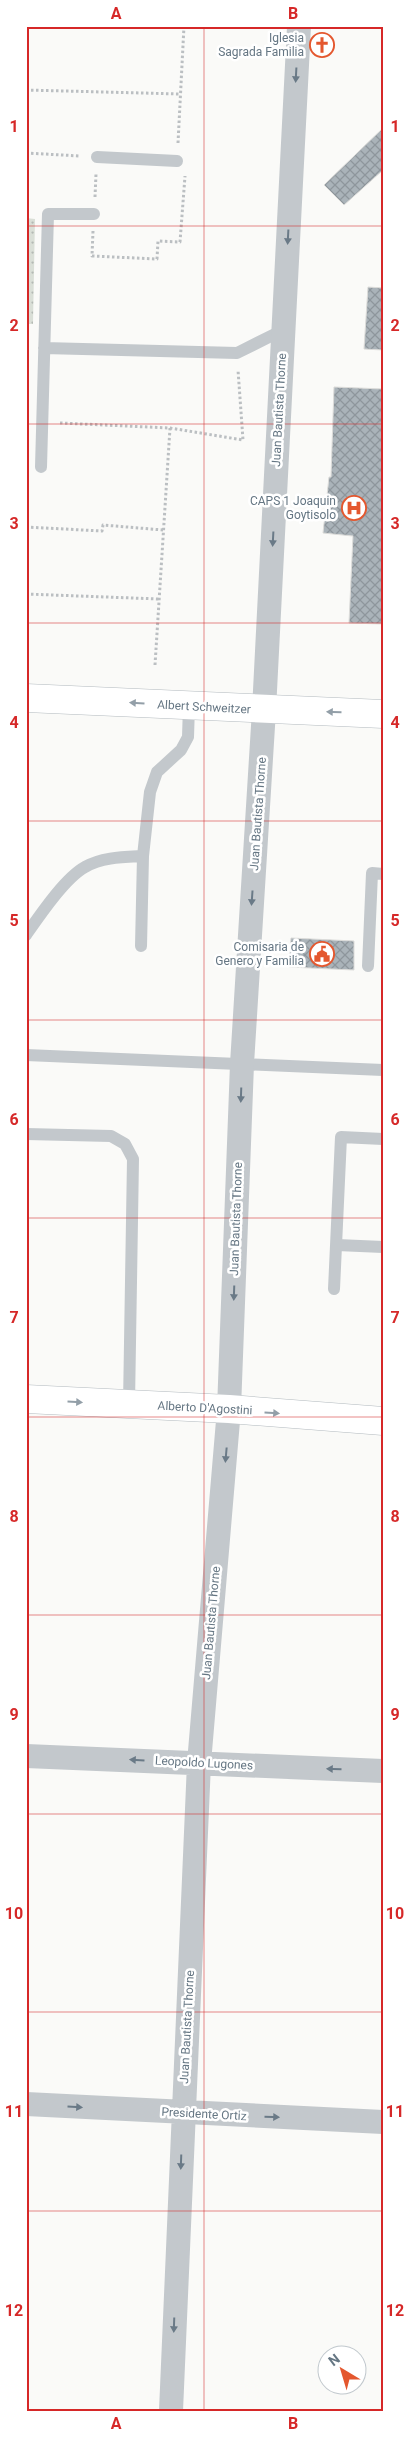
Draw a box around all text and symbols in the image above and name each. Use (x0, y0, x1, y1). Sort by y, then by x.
text: A (111, 4, 122, 23)
text: B (288, 4, 298, 23)
place label: Iglesia Sagrada Familia (218, 31, 304, 59)
church icon: Iglesia Sagrada Familia (309, 32, 335, 58)
one-way arrow (292, 67, 300, 83)
text: 1 (9, 117, 19, 136)
text: 1 (390, 117, 400, 136)
one-way arrow (284, 229, 292, 245)
text: 2 (9, 316, 19, 335)
text: 2 (390, 316, 400, 335)
street label: Juan Bautista Thorne (269, 353, 289, 467)
place label: CAPS 1 Joaquin Goytisolo (250, 494, 336, 522)
hospital icon: CAPS 1 Joaquin Goytisolo (341, 495, 367, 521)
text: 3 (9, 514, 19, 533)
text: 3 (390, 514, 400, 533)
one-way arrow (268, 532, 276, 548)
street label: Albert Schweitzer (157, 698, 251, 716)
one-way arrow (128, 699, 144, 707)
one-way arrow (326, 708, 342, 716)
text: 4 (9, 713, 19, 732)
text: 4 (390, 713, 400, 732)
street label: Juan Bautista Thorne (247, 757, 269, 871)
one-way arrow (248, 890, 256, 906)
text: 5 (9, 911, 19, 930)
text: 5 (390, 911, 400, 930)
place label: Comisaria de Genero y Familia (215, 940, 304, 968)
public building icon: Comisaria de Genero y Familia (309, 941, 335, 967)
one-way arrow (237, 1088, 245, 1104)
text: 6 (9, 1110, 19, 1129)
text: 6 (390, 1110, 400, 1129)
street label: Juan Bautista Thorne (227, 1162, 245, 1276)
one-way arrow (229, 1285, 237, 1301)
text: 7 (9, 1308, 19, 1327)
text: 7 (390, 1308, 400, 1327)
one-way arrow (67, 1398, 83, 1406)
street label: Alberto D'Agostini (157, 1399, 253, 1417)
one-way arrow (264, 1409, 280, 1417)
one-way arrow (221, 1447, 229, 1463)
text: 8 (9, 1507, 19, 1526)
text: 8 (390, 1507, 400, 1526)
street label: Juan Bautista Thorne (199, 1566, 223, 1680)
text: 9 (9, 1705, 19, 1724)
text: 9 (390, 1705, 400, 1724)
street label: Leopoldo Lugones (155, 1753, 253, 1773)
one-way arrow (128, 1756, 144, 1764)
one-way arrow (326, 1765, 342, 1773)
text: 10 (5, 1904, 23, 1923)
text: 10 (386, 1904, 404, 1923)
street label: Juan Bautista Thorne (177, 1970, 197, 2084)
text: 11 (5, 2102, 23, 2121)
text: 11 (386, 2102, 404, 2121)
one-way arrow (67, 2104, 83, 2112)
street label: Presidente Ortiz (161, 2105, 247, 2123)
one-way arrow (264, 2114, 280, 2122)
one-way arrow (177, 2155, 185, 2171)
text: 12 (5, 2301, 23, 2320)
text: 12 (386, 2301, 404, 2320)
one-way arrow (170, 2317, 178, 2333)
north arrow (316, 2344, 366, 2394)
text: N (325, 2350, 343, 2369)
text: A (111, 2414, 122, 2433)
text: B (288, 2414, 298, 2433)

